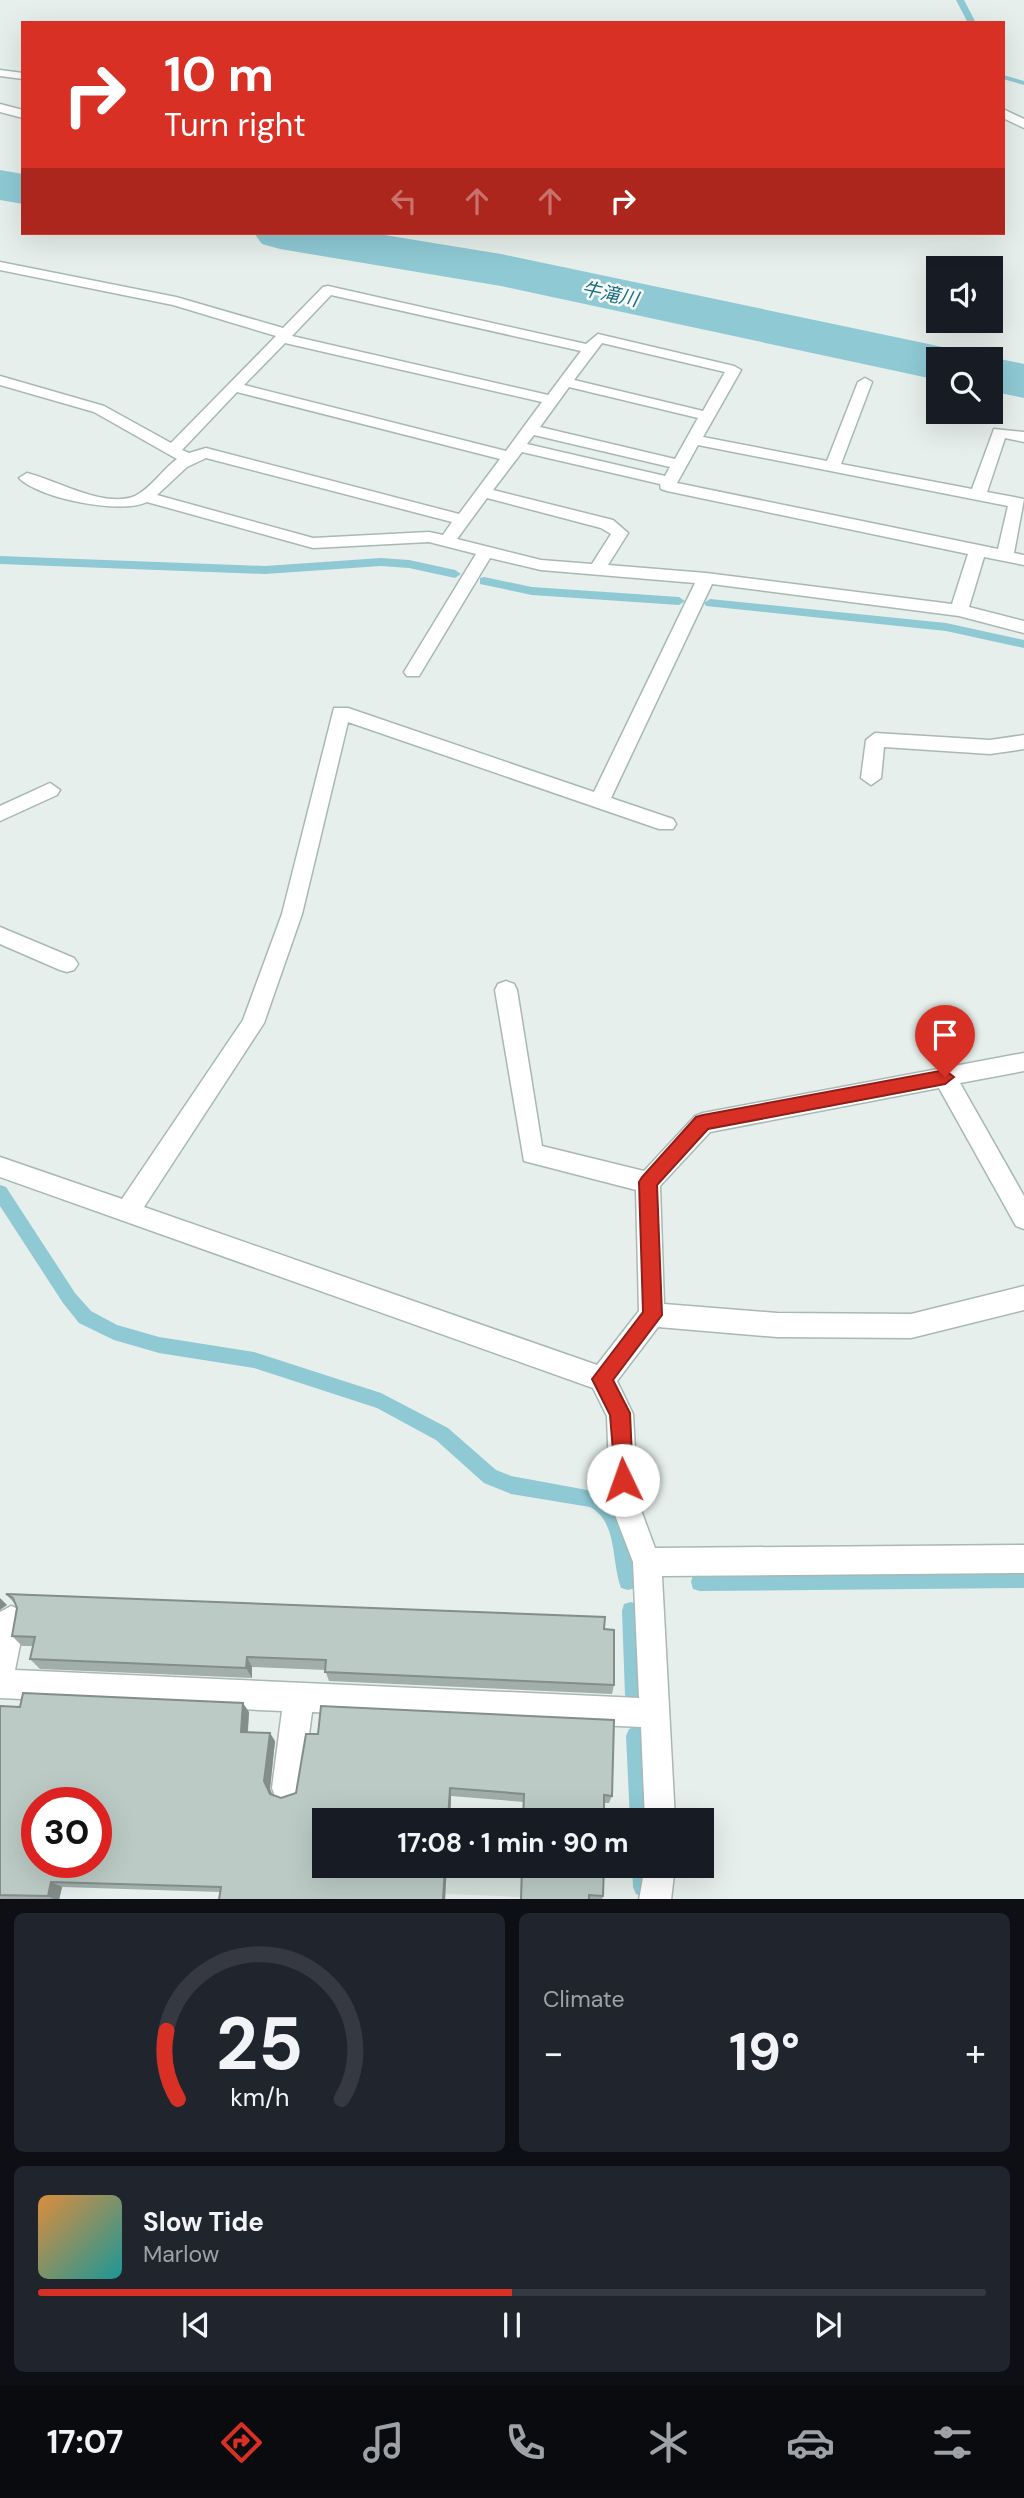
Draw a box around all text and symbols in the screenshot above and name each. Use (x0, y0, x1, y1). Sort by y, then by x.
text: 10 m (164, 42, 274, 106)
icon: right (49, 49, 140, 140)
text: Turn right (164, 104, 306, 146)
icon: left (385, 182, 423, 220)
icon: ahead (458, 182, 496, 220)
icon: ahead (531, 182, 569, 220)
icon: right (604, 182, 642, 220)
map controls (926, 256, 1003, 424)
button: sound (926, 256, 1003, 333)
water label: 牛滝川 (580, 276, 642, 313)
button: search (926, 347, 1003, 424)
pin (915, 1005, 975, 1077)
icon: arrive (926, 1016, 964, 1054)
position arrow (586, 1443, 660, 1517)
speed limit sign: 30 (21, 1787, 112, 1878)
text: 17:08 · 1 min · 90 m (398, 1826, 628, 1860)
text: Climate (543, 1984, 625, 2014)
text: 25 (216, 1997, 303, 2092)
text: 19° (729, 2018, 800, 2086)
text: − (543, 2028, 564, 2078)
text: + (965, 2028, 986, 2078)
text: km/h (230, 2080, 289, 2113)
text: Slow Tide (143, 2205, 264, 2239)
text: Marlow (143, 2239, 219, 2269)
icon: previous (177, 2306, 215, 2344)
icon: pause (493, 2306, 531, 2344)
icon: next (809, 2306, 847, 2344)
icon: directions (217, 2418, 266, 2467)
icon: music (359, 2418, 408, 2467)
icon: phone (501, 2418, 550, 2467)
icon: climate (644, 2418, 693, 2467)
icon: car (786, 2418, 835, 2467)
icon: filters (928, 2418, 977, 2467)
text: 17:07 (47, 2421, 123, 2463)

